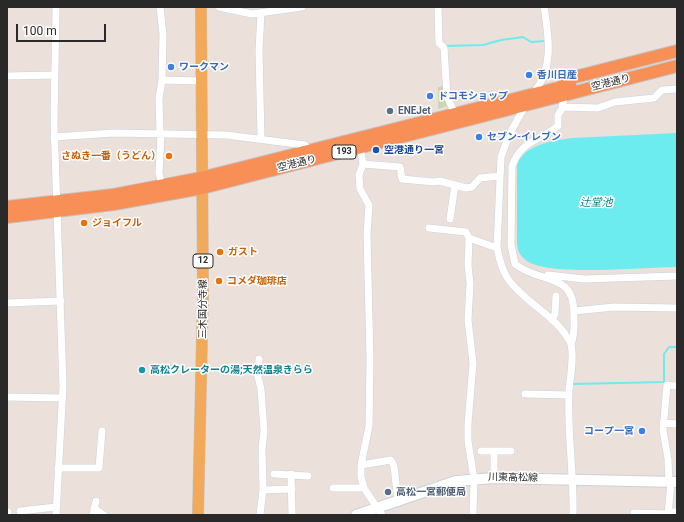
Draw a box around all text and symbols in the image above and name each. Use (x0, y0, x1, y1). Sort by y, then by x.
scale bar (18, 16, 108, 42)
text: 100 m (23, 24, 57, 38)
place label: ワークマン (179, 61, 229, 73)
marker: ワークマン (166, 62, 176, 72)
place label: 香川日産 (537, 69, 577, 81)
marker: 香川日産 (524, 70, 534, 80)
street label: 空港通り (590, 72, 632, 94)
place label: ドコモショップ (438, 90, 508, 102)
marker: ドコモショップ (425, 91, 435, 101)
place label: ENEJet (398, 105, 431, 117)
marker: ENEJet (385, 106, 395, 116)
place label: セブン-イレブン (487, 131, 561, 143)
marker: セブン-イレブン (474, 132, 484, 142)
place label: 空港通り一宮 (384, 144, 444, 156)
road number: 193 (332, 145, 356, 159)
marker: 空港通り一宮 (371, 145, 381, 155)
place label: さぬき一番（うどん） (61, 150, 161, 162)
marker: さぬき一番（うどん） (164, 151, 174, 161)
street label: 空港通り (276, 153, 318, 175)
water label: 辻堂池 (580, 196, 612, 210)
place label: ジョイフル (92, 217, 142, 229)
marker: ジョイフル (79, 218, 89, 228)
place label: ガスト (228, 246, 258, 258)
marker: ガスト (215, 247, 225, 257)
road number: 12 (193, 254, 213, 268)
place label: コメダ珈琲店 (227, 275, 287, 287)
marker: コメダ珈琲店 (214, 276, 224, 286)
street label: 三木国分寺線 (197, 279, 209, 339)
place label: 高松クレーターの湯;天然温泉きらら (150, 364, 313, 376)
marker: 高松クレーターの湯;天然温泉きらら (137, 365, 147, 375)
place label: コープ一宮 (584, 425, 634, 437)
marker: コープ一宮 (637, 426, 647, 436)
street label: 川東高松線 (488, 472, 538, 484)
place label: 高松一宮郵便局 (396, 486, 466, 498)
marker: 高松一宮郵便局 (383, 487, 393, 497)

